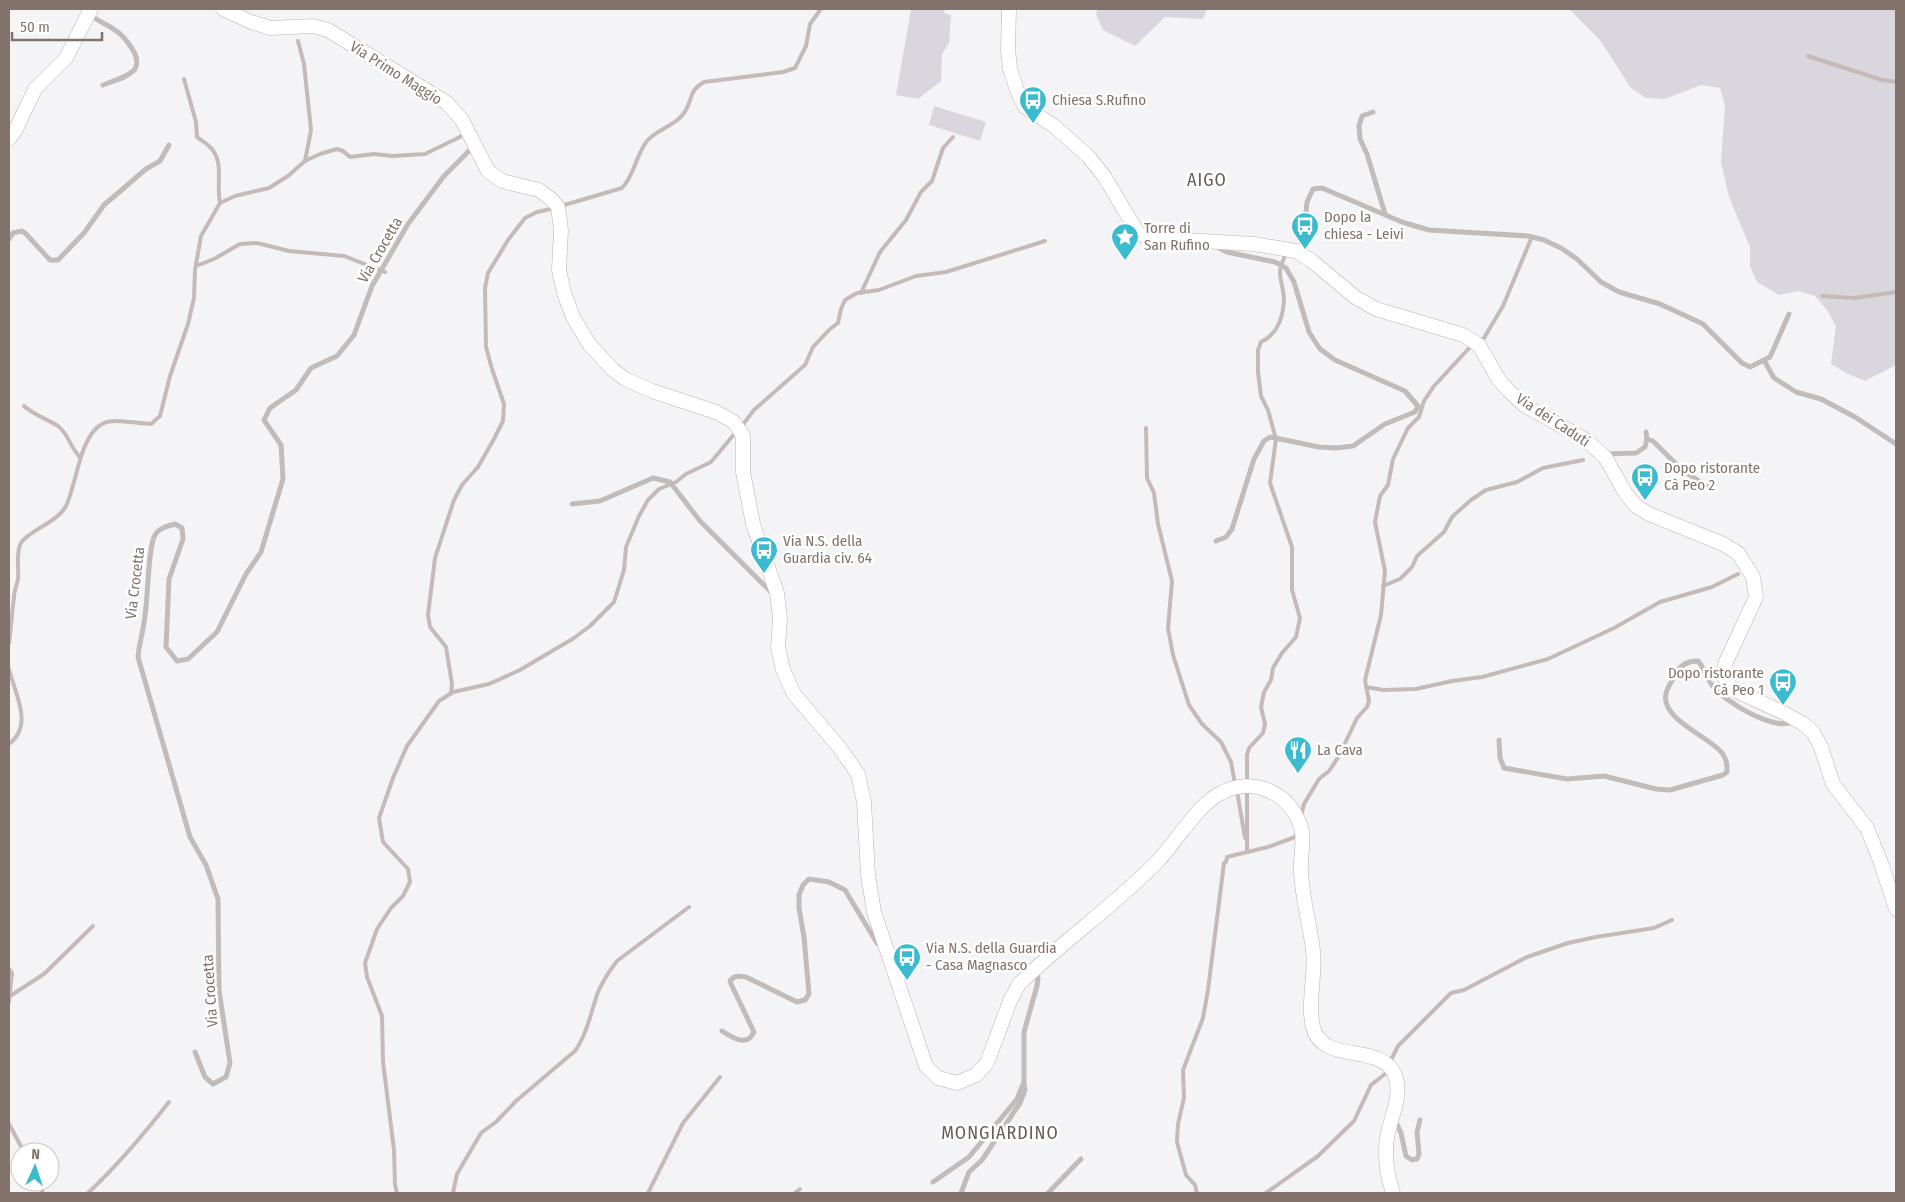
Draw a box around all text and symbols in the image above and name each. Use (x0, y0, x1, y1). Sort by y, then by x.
scale bar (12, 10, 102, 42)
text: 50 m (20, 18, 50, 36)
street label: Via Primo Maggio (347, 37, 446, 109)
bus stop icon: Chiesa S.Rufino (1018, 85, 1048, 124)
place label: Chiesa S.Rufino (1052, 91, 1146, 109)
district label: AIGO (1187, 169, 1227, 191)
place label: Dopo la chiesa - Leivi (1324, 208, 1404, 243)
bus stop icon: Dopo la chiesa - Leivi (1290, 211, 1320, 250)
street label: Via Crocetta (354, 214, 406, 286)
place label: Torre di San Rufino (1144, 219, 1210, 254)
place icon: Torre di San Rufino (1110, 222, 1140, 261)
street label: Via dei Caduti (1513, 389, 1593, 451)
place label: Dopo ristorante Cà Peo 2 (1664, 459, 1760, 494)
bus stop icon: Dopo ristorante Cà Peo 2 (1630, 462, 1660, 501)
place label: Via N.S. della Guardia civ. 64 (783, 532, 872, 567)
bus stop icon: Via N.S. della Guardia civ. 64 (749, 535, 779, 574)
street label: Via Crocetta (122, 546, 148, 620)
place label: Dopo ristorante Cà Peo 1 (1668, 664, 1764, 699)
bus stop icon: Dopo ristorante Cà Peo 1 (1768, 667, 1798, 706)
restaurant icon: La Cava (1283, 735, 1313, 774)
place label: La Cava (1317, 741, 1363, 759)
place label: Via N.S. della Guardia - Casa Magnasco (926, 939, 1057, 974)
bus stop icon: Via N.S. della Guardia - Casa Magnasco (892, 942, 922, 981)
street label: Via Crocetta (198, 954, 222, 1028)
district label: MONGIARDINO (941, 1122, 1059, 1144)
north arrow (10, 1142, 60, 1192)
text: N (31, 1146, 40, 1163)

